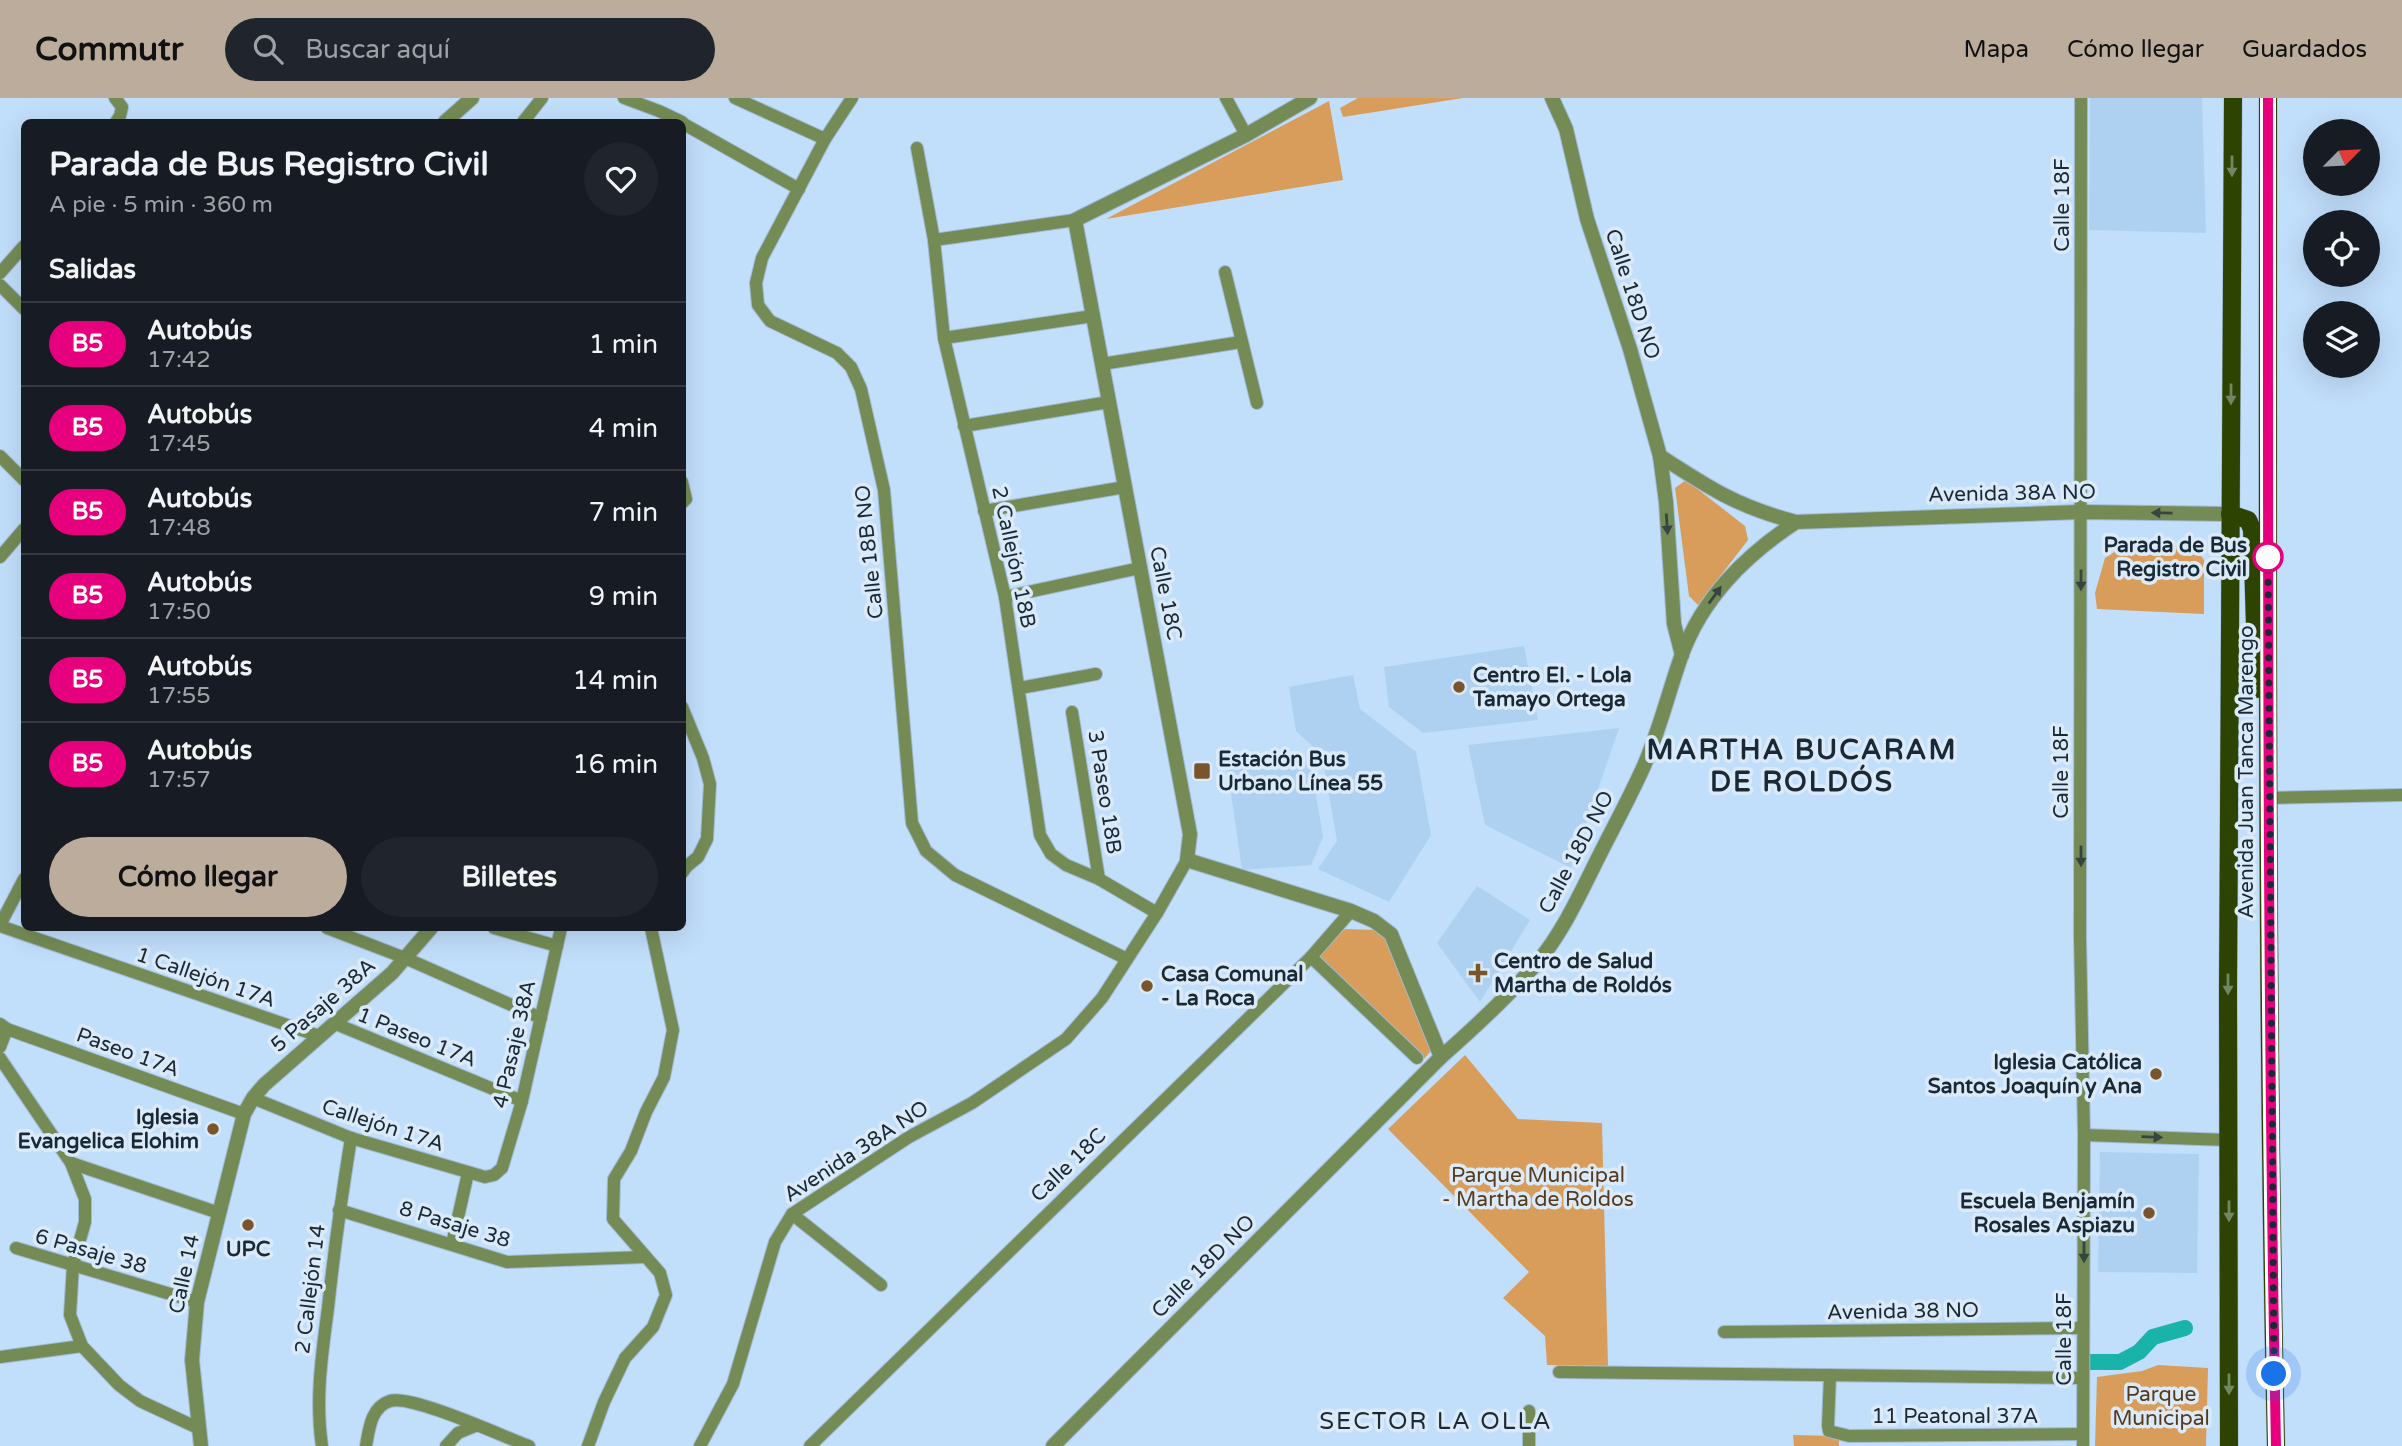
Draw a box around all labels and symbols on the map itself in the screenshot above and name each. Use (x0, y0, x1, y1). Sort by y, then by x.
north arrow (2303, 119, 2380, 196)
one-way arrow (2227, 155, 2238, 177)
street label: Calle 18F (2050, 158, 2075, 252)
street label: Calle 18D NO (1600, 226, 1665, 363)
one-way arrow (2225, 383, 2237, 405)
street label: Avenida 38A NO (1928, 480, 2096, 507)
street label: Calle 18B NO (850, 484, 889, 620)
street label: 2 Callejón 18B (986, 484, 1041, 630)
one-way arrow (2151, 507, 2173, 519)
one-way arrow (1662, 513, 1673, 535)
place label: Parada de Bus Registro Civil (2103, 533, 2247, 582)
marker: Parada de Bus Registro Civil (2253, 542, 2283, 572)
street label: Calle 18C (1144, 544, 1187, 642)
one-way arrow (2075, 569, 2087, 591)
one-way arrow (1708, 586, 1722, 604)
street label: Avenida Juan Tanca Marengo (2234, 625, 2259, 919)
place label: Centro EI. - Lola Tamayo Ortega (1472, 663, 1632, 712)
marker: Centro EI. - Lola Tamayo Ortega (1451, 679, 1467, 695)
street label: Calle 18F (2049, 725, 2074, 819)
street label: 3 Paseo 18B (1082, 728, 1127, 856)
district label: MARTHA BUCARAM DE ROLDÓS (1646, 733, 1958, 799)
place label: Estación Bus Urbano Línea 55 (1218, 747, 1383, 796)
marker: Estación Bus Urbano Línea 55 (1192, 761, 1212, 781)
street label: Calle 18D NO (1534, 786, 1619, 918)
one-way arrow (2075, 846, 2086, 868)
street label: 1 Callejón 17A (133, 942, 279, 1013)
place label: Centro de Salud Martha de Roldós (1494, 949, 1672, 998)
street label: 5 Pasaje 38A (266, 953, 381, 1058)
place label: Casa Comunal - La Roca (1161, 962, 1304, 1011)
marker: Centro de Salud Martha de Roldós (1468, 963, 1488, 983)
one-way arrow (2222, 973, 2234, 995)
street label: 4 Pasaje 38A (488, 978, 541, 1111)
marker: Casa Comunal - La Roca (1139, 978, 1155, 994)
street label: 1 Paseo 17A (354, 1002, 480, 1073)
street label: Paseo 17A (73, 1022, 183, 1083)
place label: Iglesia Católica Santos Joaquín y Ana (1928, 1050, 2142, 1099)
marker: Iglesia Católica Santos Joaquín y Ana (2148, 1066, 2164, 1082)
street label: Callejón 17A (319, 1094, 447, 1157)
street label: Avenida 38A NO (779, 1095, 933, 1208)
place label: Iglesia Evangelica Elohim (18, 1105, 199, 1154)
marker: Iglesia Evangelica Elohim (205, 1121, 221, 1137)
street label: Calle 18C (1025, 1123, 1111, 1207)
one-way arrow (2142, 1132, 2164, 1143)
park label: Parque Municipal - Martha de Roldos (1442, 1163, 1634, 1212)
place label: Escuela Benjamín Rosales Aspiazu (1960, 1189, 2135, 1238)
street label: 8 Pasaje 38 (396, 1196, 513, 1253)
one-way arrow (2223, 1201, 2235, 1223)
marker: Escuela Benjamín Rosales Aspiazu (2141, 1205, 2157, 1221)
street label: Calle 18D NO (1147, 1210, 1260, 1323)
marker: UPC (240, 1217, 256, 1233)
street label: 2 Callejón 14 (290, 1223, 331, 1355)
street label: 6 Pasaje 38 (32, 1224, 150, 1279)
street label: Calle 14 (164, 1232, 205, 1316)
place label: UPC (226, 1237, 271, 1262)
one-way arrow (2078, 1241, 2089, 1263)
street label: Calle 18F (2052, 1292, 2077, 1386)
street label: Avenida 38 NO (1827, 1298, 1979, 1325)
your location (2256, 1356, 2291, 1391)
one-way arrow (2223, 1373, 2235, 1395)
park label: Parque Municipal (2112, 1382, 2210, 1431)
street label: 11 Peatonal 37A (1871, 1404, 2039, 1429)
district label: SECTOR LA OLLA (1319, 1407, 1553, 1436)

